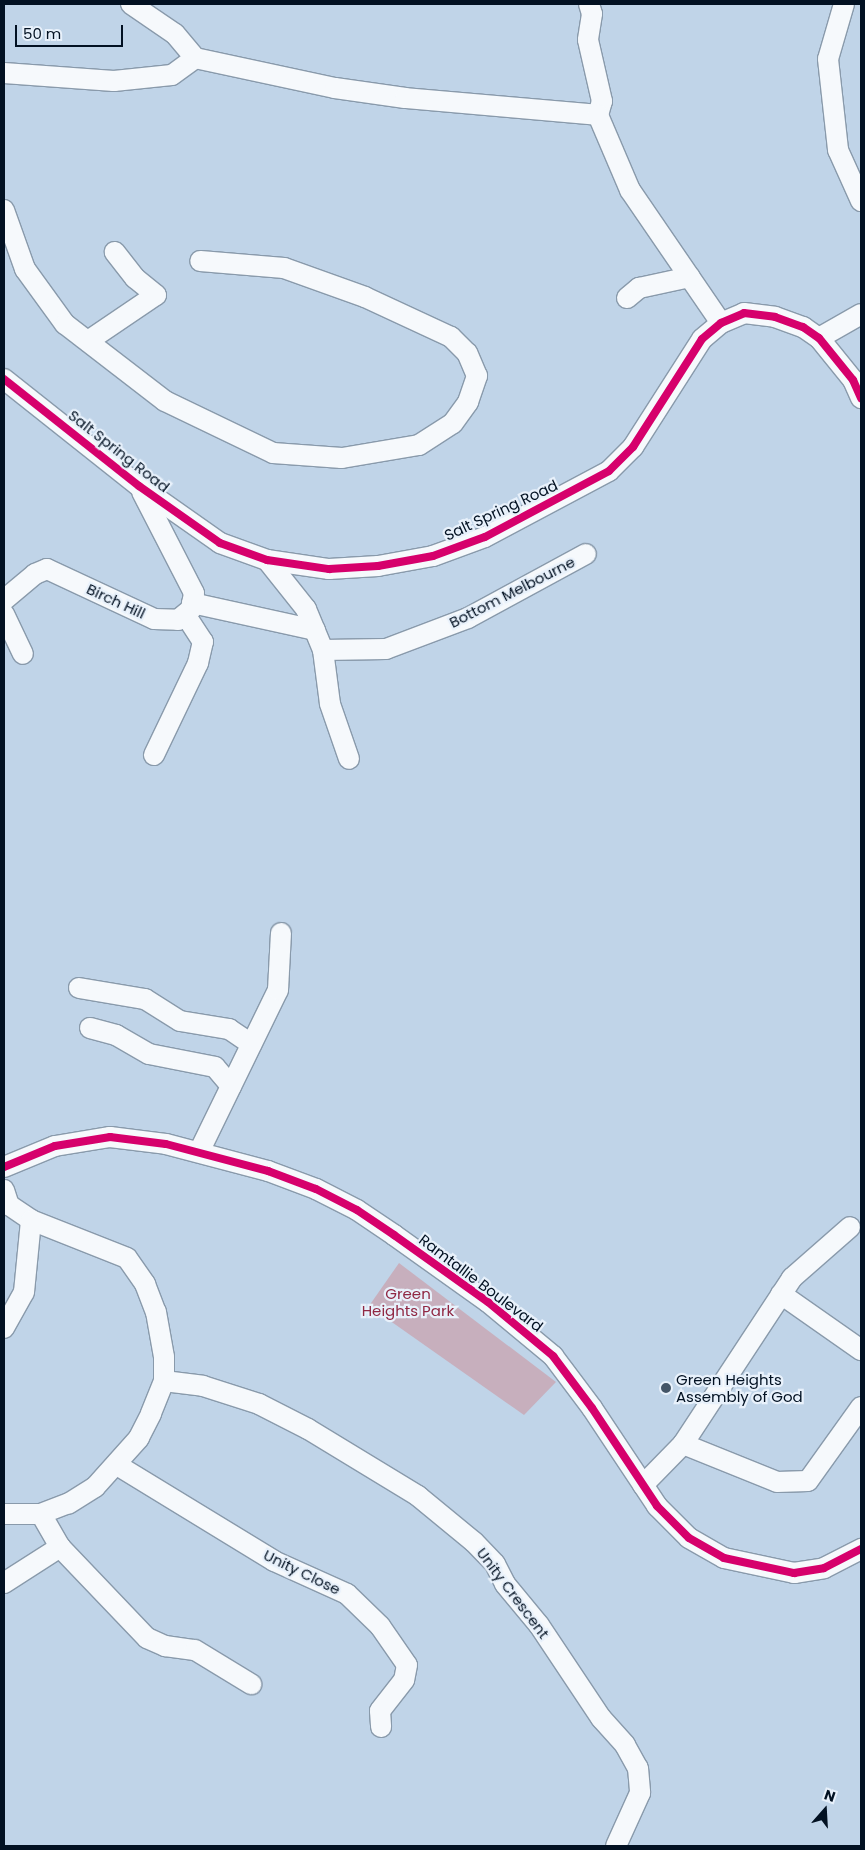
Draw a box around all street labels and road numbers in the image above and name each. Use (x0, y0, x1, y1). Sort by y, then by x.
street label: Salt Spring Road (65, 406, 173, 496)
street label: Salt Spring Road (441, 476, 561, 544)
street label: Bottom Melbourne (446, 553, 578, 631)
street label: Birch Hill (84, 580, 148, 622)
street label: Ramtallie Boulevard (416, 1231, 546, 1335)
street label: Unity Crescent (473, 1544, 553, 1642)
street label: Unity Close (261, 1546, 343, 1598)

